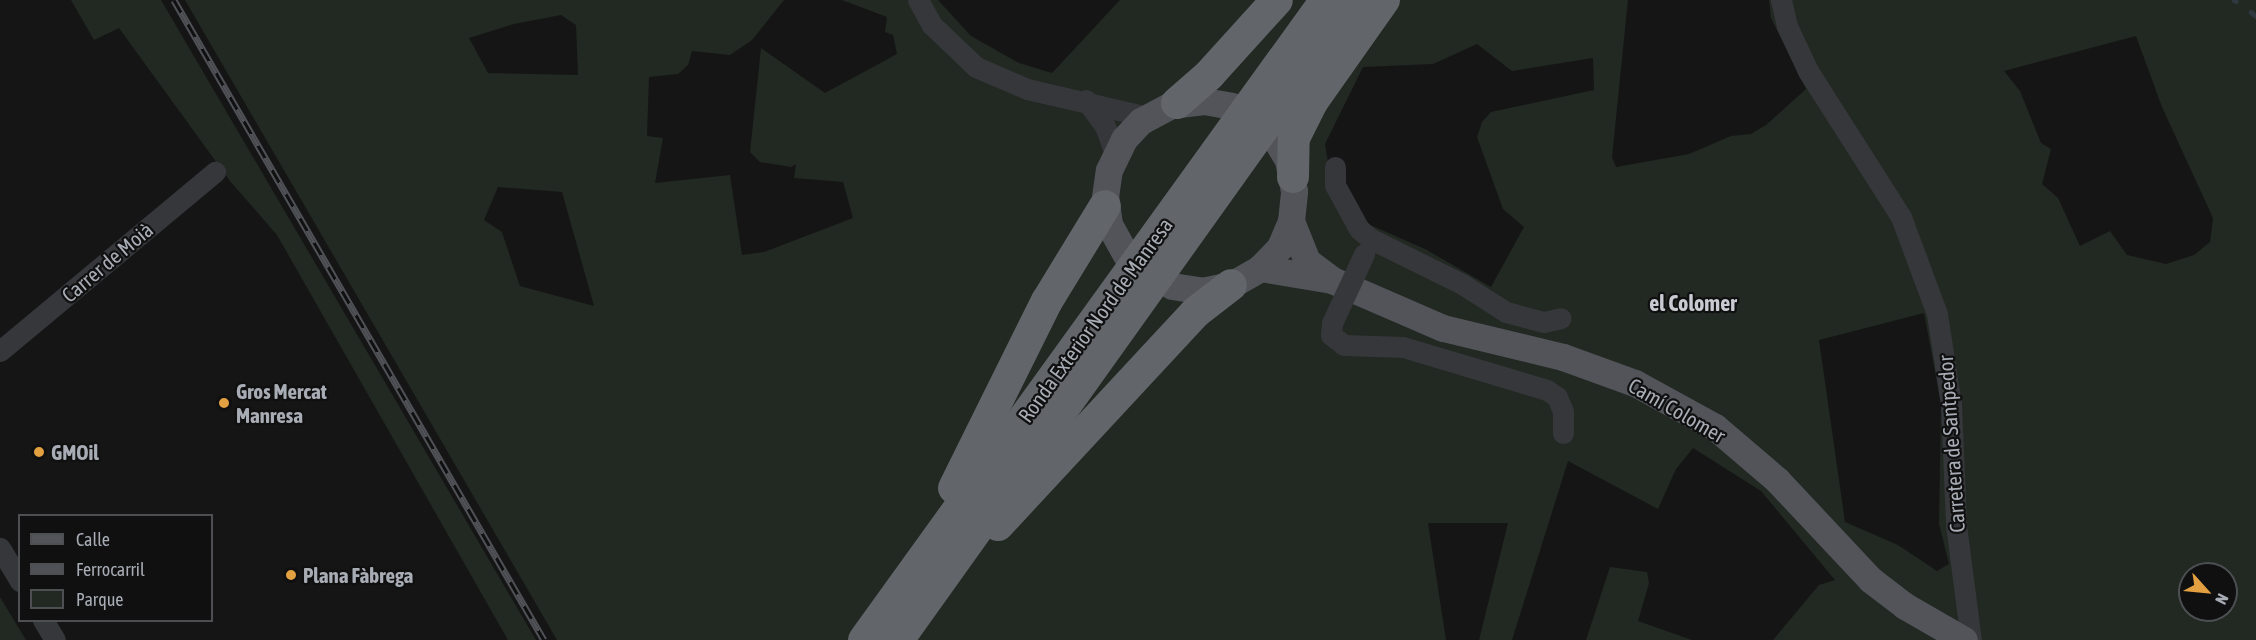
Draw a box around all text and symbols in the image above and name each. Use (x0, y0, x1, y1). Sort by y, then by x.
street label: Ronda Exterior Nord de Manresa (1012, 213, 1178, 427)
street label: Carrer de Moià (56, 217, 158, 307)
district label: el Colomer (1649, 291, 1737, 317)
street label: Carretera de Santpedor (1932, 355, 1970, 533)
street label: Camí Colomer (1624, 372, 1730, 448)
place label: Gros Mercat Manresa (236, 378, 327, 428)
marker: Gros Mercat Manresa (217, 396, 231, 410)
place label: GMOil (51, 439, 99, 465)
marker: GMOil (32, 445, 46, 459)
legend (18, 514, 213, 622)
text: Calle (76, 529, 110, 550)
text: Ferrocarril (76, 559, 145, 580)
place label: Plana Fàbrega (303, 562, 413, 588)
north arrow (2178, 562, 2238, 622)
marker: Plana Fàbrega (284, 568, 298, 582)
text: Parque (76, 589, 124, 610)
text: N (2212, 591, 2232, 608)

